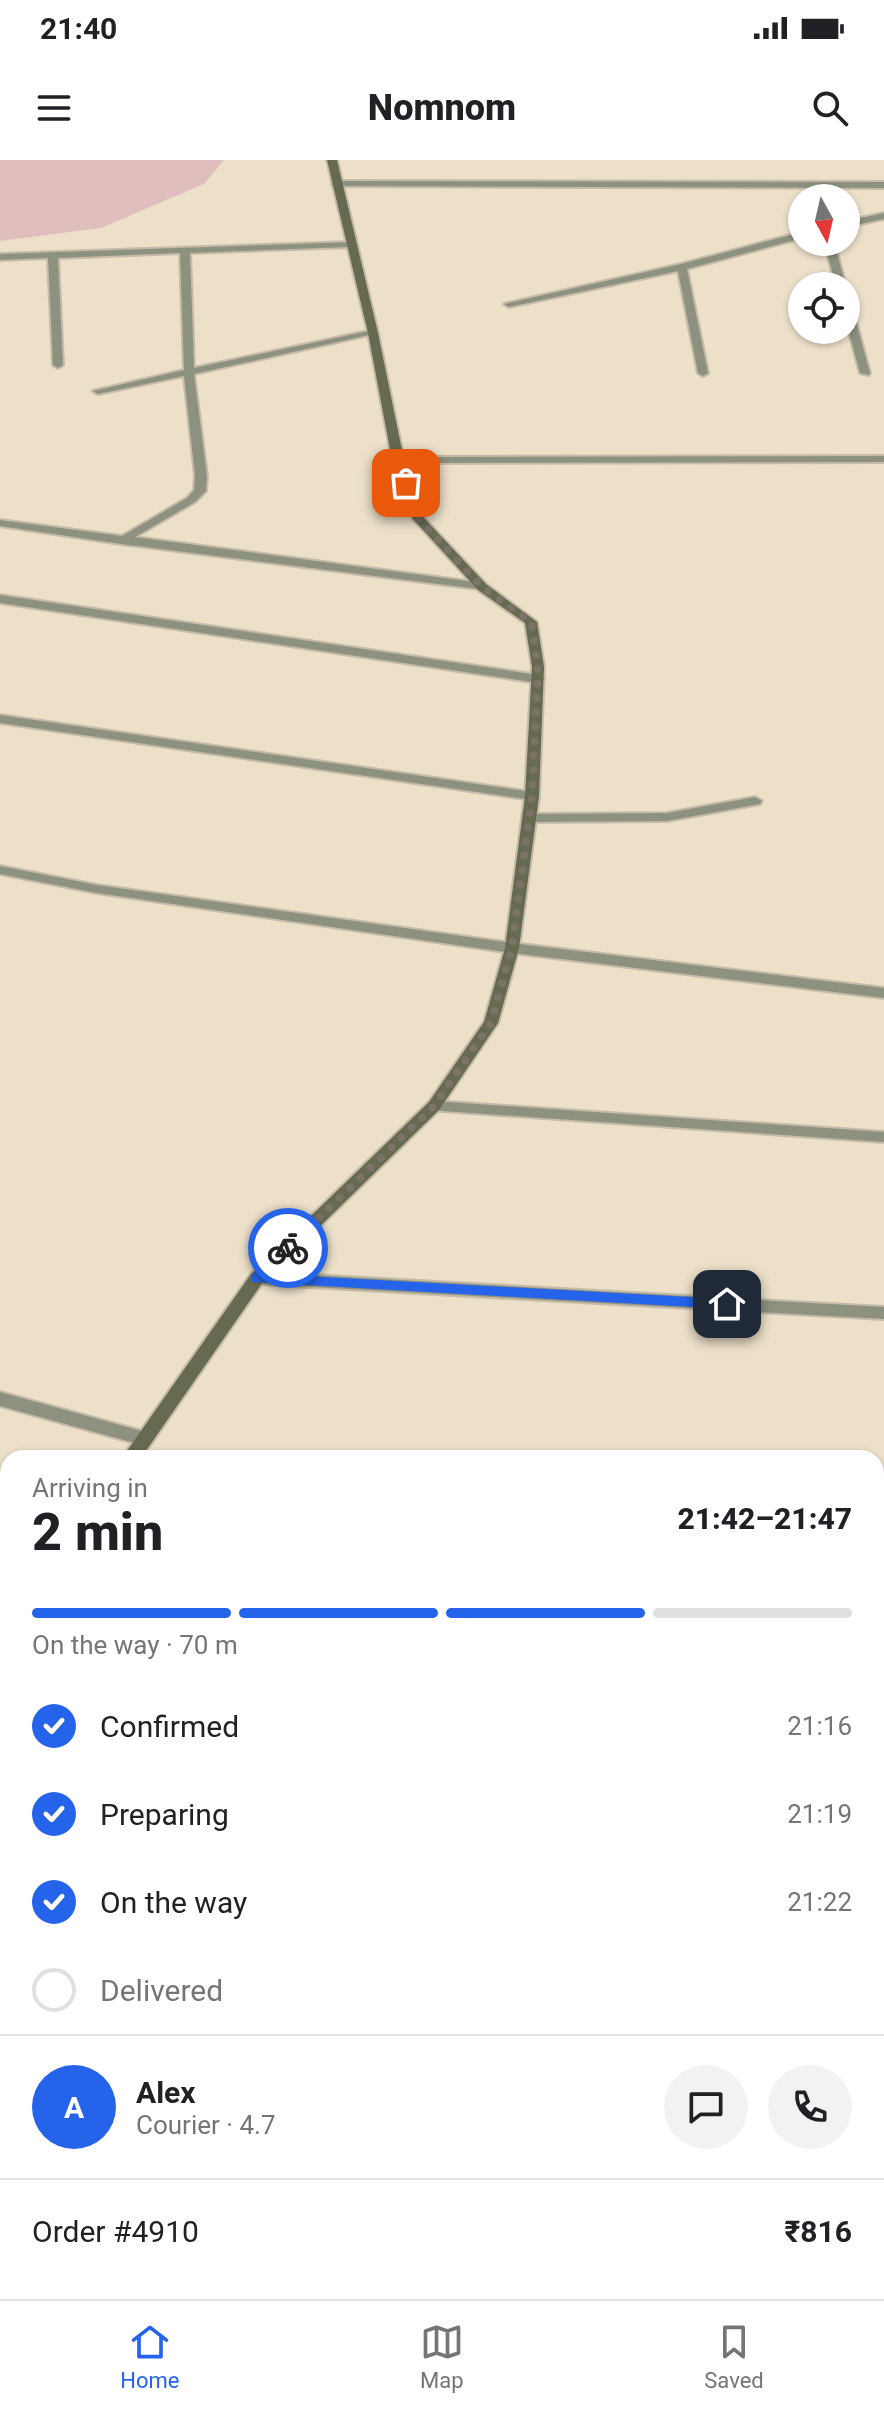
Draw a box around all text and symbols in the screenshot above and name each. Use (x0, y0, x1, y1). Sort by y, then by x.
text: 21:40 (40, 11, 117, 46)
icon: menu (32, 86, 76, 130)
icon: search (808, 86, 852, 130)
text: Nomnom (368, 87, 516, 129)
north arrow (788, 184, 860, 256)
map controls (788, 184, 860, 344)
button: locate (788, 272, 860, 344)
pin (372, 449, 440, 517)
icon: bag (384, 461, 428, 505)
courier (248, 1208, 328, 1288)
icon: bike (266, 1226, 310, 1270)
pin (693, 1270, 761, 1338)
icon: home (705, 1282, 749, 1326)
text: Arriving in (32, 1473, 148, 1503)
text: 21:42–21:47 (677, 1501, 852, 1536)
text: 2 min (32, 1502, 163, 1563)
text: On the way · 70 m (32, 1630, 238, 1660)
icon: check (32, 1704, 76, 1748)
text: Confirmed (100, 1709, 239, 1744)
text: 21:16 (787, 1711, 852, 1741)
icon: check (32, 1792, 76, 1836)
text: Preparing (100, 1797, 229, 1832)
text: 21:19 (787, 1799, 852, 1829)
icon: check (32, 1880, 76, 1924)
text: On the way (100, 1885, 247, 1920)
text: 21:22 (787, 1887, 852, 1917)
text: Delivered (100, 1973, 223, 2008)
button: chat (664, 2065, 748, 2149)
button: phone (768, 2065, 852, 2149)
text: Alex (136, 2075, 196, 2110)
text: A (64, 2090, 84, 2125)
text: Courier · 4.7 (136, 2110, 276, 2140)
text: Order #4910 (32, 2214, 199, 2249)
text: ₹816 (785, 2214, 852, 2249)
tab: Home (120, 2320, 179, 2393)
tab: Map (420, 2320, 464, 2393)
tab: Saved (704, 2320, 764, 2393)

